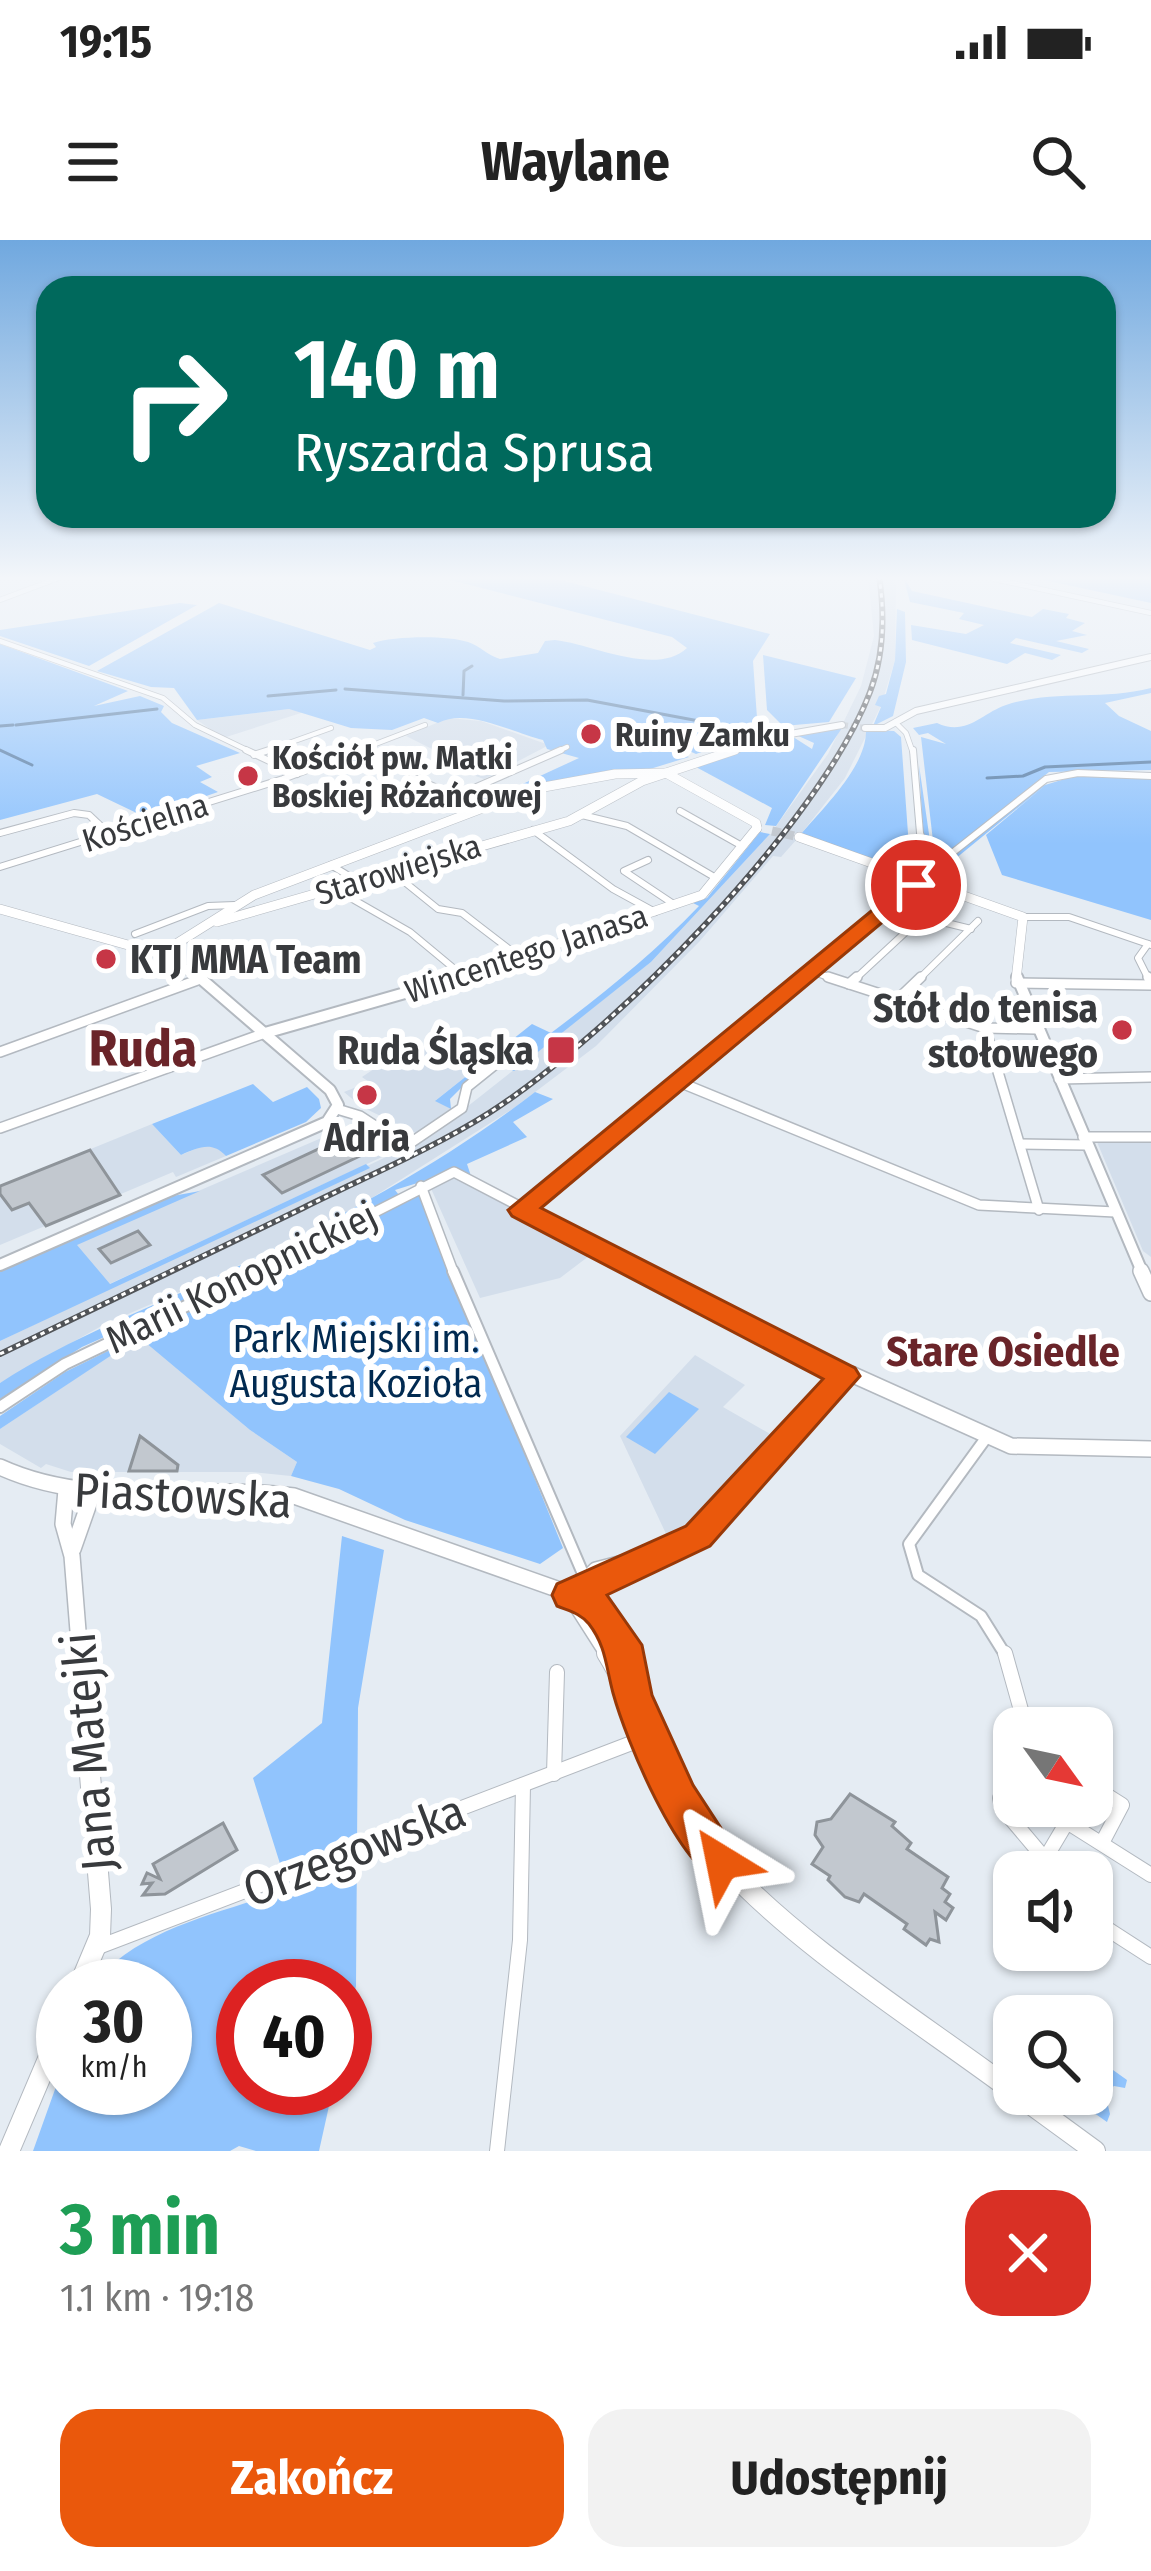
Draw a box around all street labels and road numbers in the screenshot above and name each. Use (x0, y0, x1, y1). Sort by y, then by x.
street label: Kościelna (78, 785, 213, 861)
street label: Starowiejska (311, 826, 486, 914)
street label: Wincentego Janasa (400, 896, 653, 1012)
street label: Marii Konopnickiej (98, 1192, 384, 1363)
street label: Piastowska (72, 1461, 293, 1531)
street label: Jana Matejki (50, 1630, 128, 1874)
street label: Orzegowska (235, 1782, 473, 1920)

